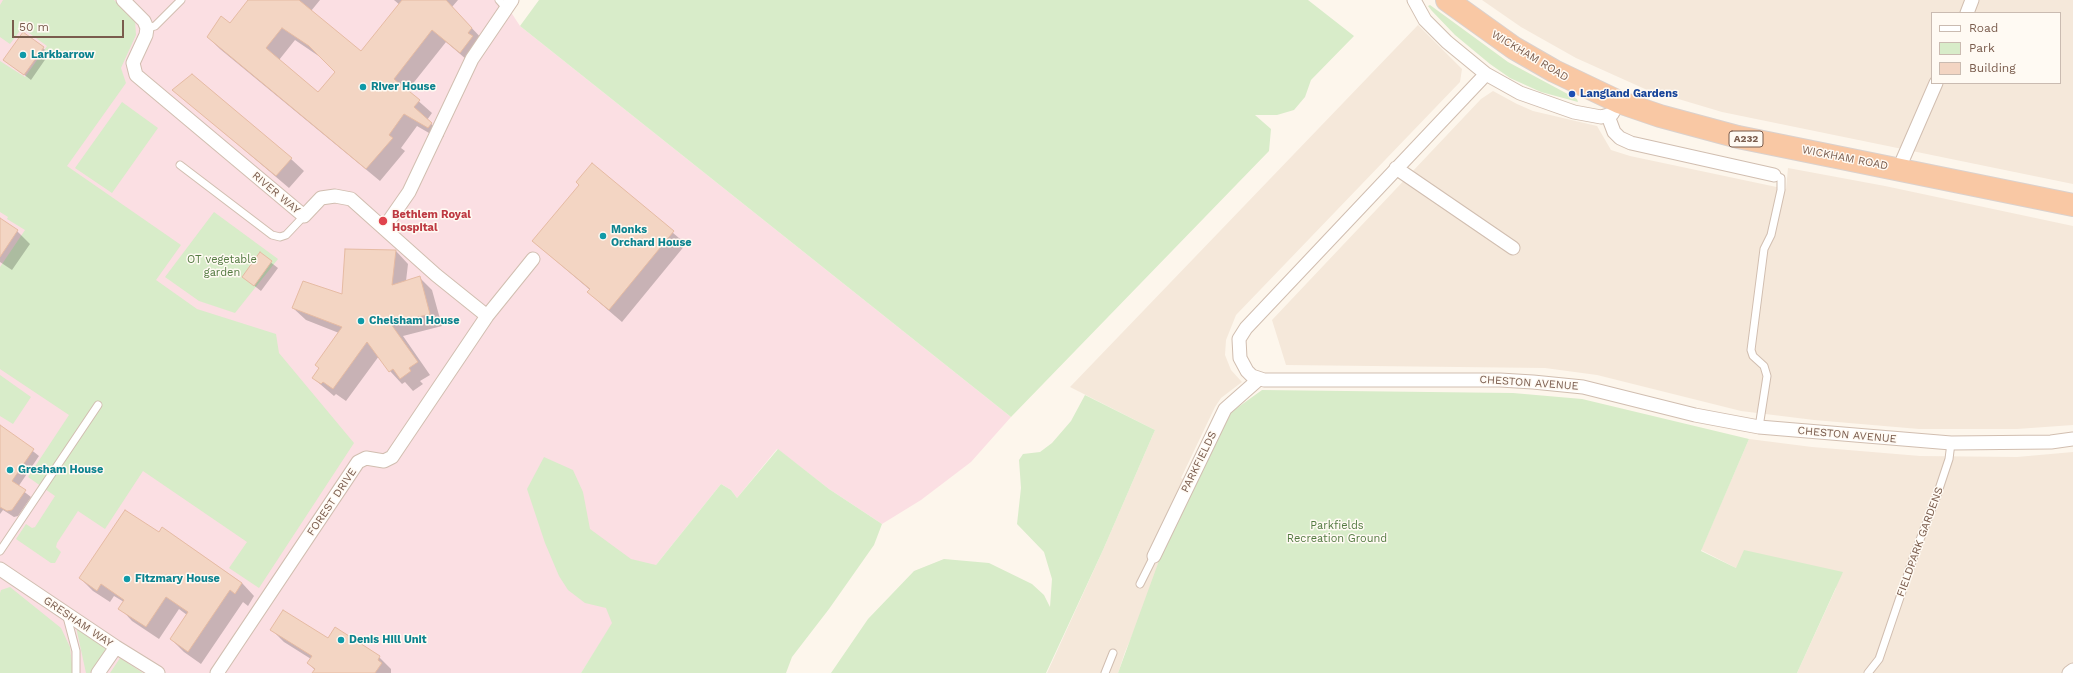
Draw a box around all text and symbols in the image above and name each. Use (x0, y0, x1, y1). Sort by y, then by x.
scale bar (14, 12, 126, 38)
legend (1931, 12, 2061, 84)
text: 50 m (19, 20, 49, 34)
text: Road (1969, 21, 1998, 35)
street label: WICKHAM ROAD (1489, 28, 1571, 84)
text: Park (1969, 41, 1995, 55)
place label: Larkbarrow (31, 48, 95, 62)
marker: Larkbarrow (18, 50, 28, 60)
text: Building (1969, 61, 2016, 75)
place label: River House (371, 80, 436, 94)
marker: River House (358, 82, 368, 92)
place label: Langland Gardens (1580, 87, 1678, 101)
marker: Langland Gardens (1567, 89, 1577, 99)
road number: A232 (1729, 131, 1763, 147)
street label: WICKHAM ROAD (1801, 143, 1889, 173)
street label: RIVER WAY (249, 169, 303, 217)
place label: Bethlem Royal Hospital (392, 208, 471, 234)
marker: Bethlem Royal Hospital (377, 215, 389, 227)
place label: Monks Orchard House (611, 223, 692, 249)
marker: Monks Orchard House (598, 231, 608, 241)
park label: OT vegetable garden (187, 253, 257, 279)
place label: Chelsham House (369, 314, 460, 328)
marker: Chelsham House (356, 316, 366, 326)
street label: CHESTON AVENUE (1479, 373, 1579, 393)
street label: CHESTON AVENUE (1797, 424, 1897, 446)
street label: PARKFIELDS (1178, 429, 1220, 495)
place label: Gresham House (18, 463, 103, 477)
marker: Gresham House (5, 465, 15, 475)
street label: FOREST DRIVE (304, 466, 360, 538)
street label: FIELDPARK GARDENS (1894, 485, 1946, 599)
park label: Parkfields Recreation Ground (1287, 519, 1387, 545)
place label: Fitzmary House (135, 572, 220, 586)
marker: Fitzmary House (122, 574, 132, 584)
street label: GRESHAM WAY (41, 594, 115, 650)
place label: Denis Hill Unit (349, 633, 427, 647)
marker: Denis Hill Unit (336, 635, 346, 645)

